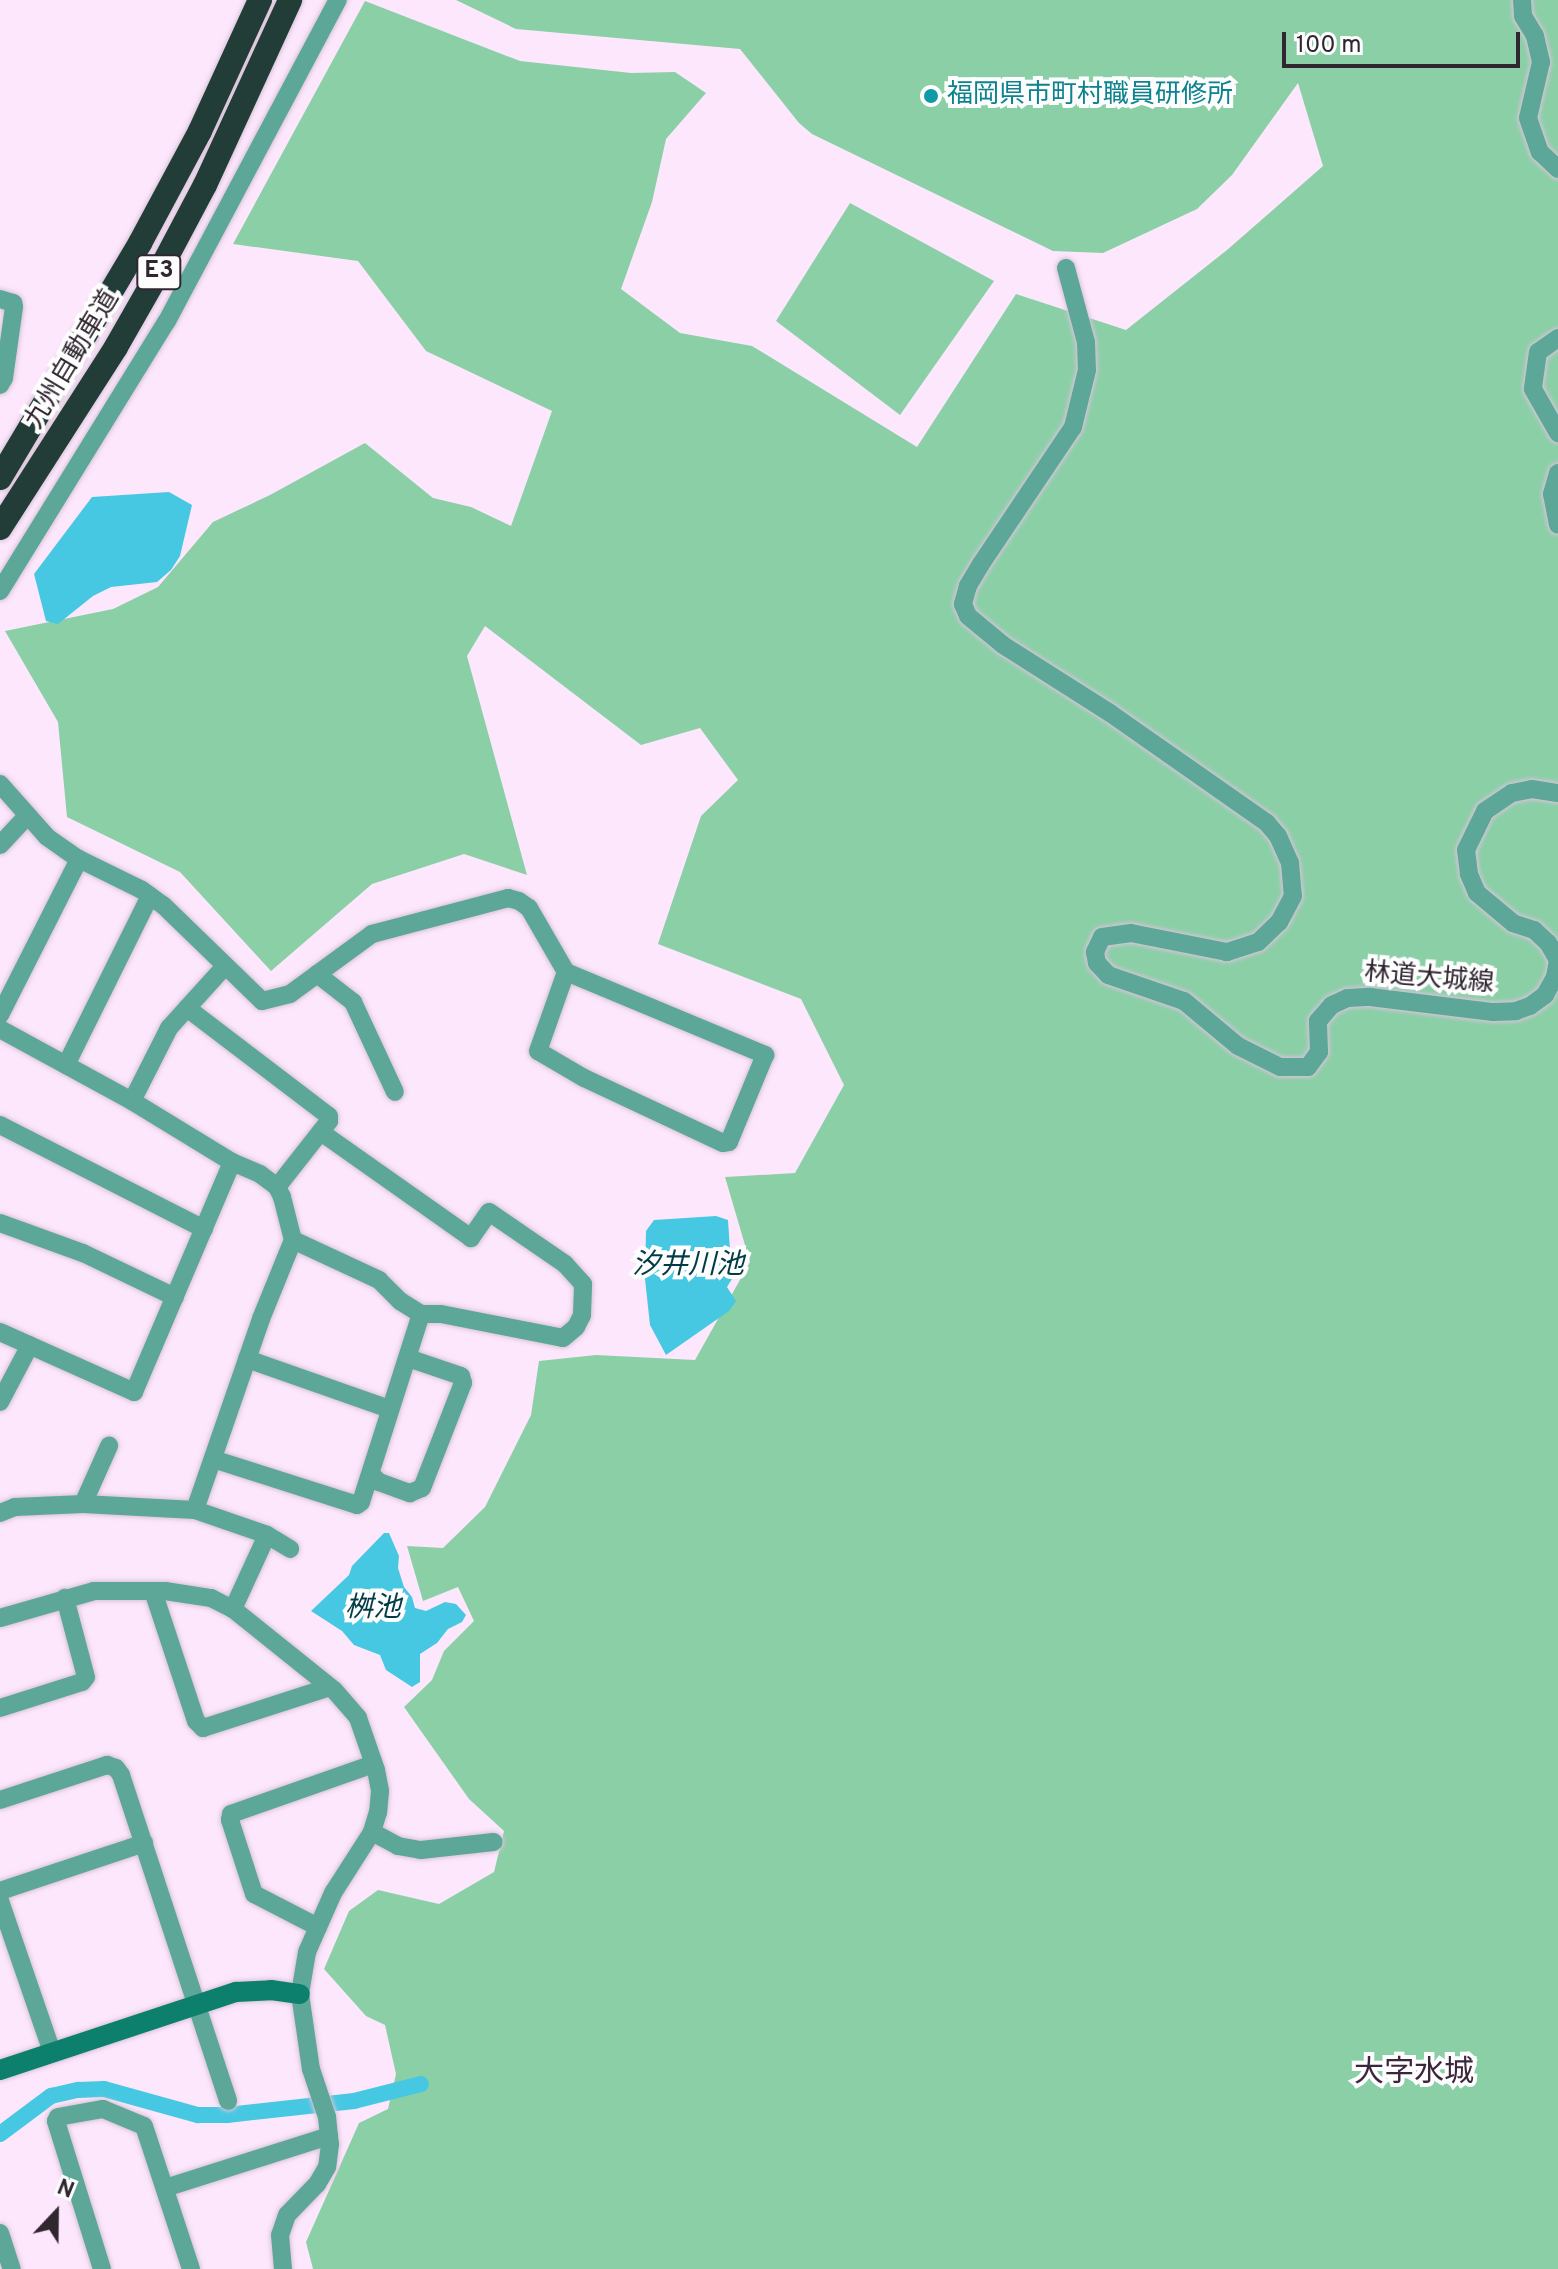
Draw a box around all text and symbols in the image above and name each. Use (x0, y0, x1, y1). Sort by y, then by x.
scale bar (1286, 16, 1524, 66)
text: 100 m (1296, 31, 1362, 61)
place label: 福岡県市町村職員研修所 (947, 80, 1233, 112)
marker: 福岡県市町村職員研修所 (922, 87, 940, 105)
road number: E3 (135, 252, 183, 292)
street label: 九州自動車道 (19, 285, 127, 435)
street label: 林道大城線 (1363, 958, 1495, 1000)
water label: 汐井川池 (632, 1249, 744, 1283)
water label: 桝池 (345, 1592, 401, 1626)
district label: 大字水城 (1354, 2056, 1474, 2092)
north arrow (16, 2173, 96, 2253)
text: N (53, 2175, 78, 2206)

